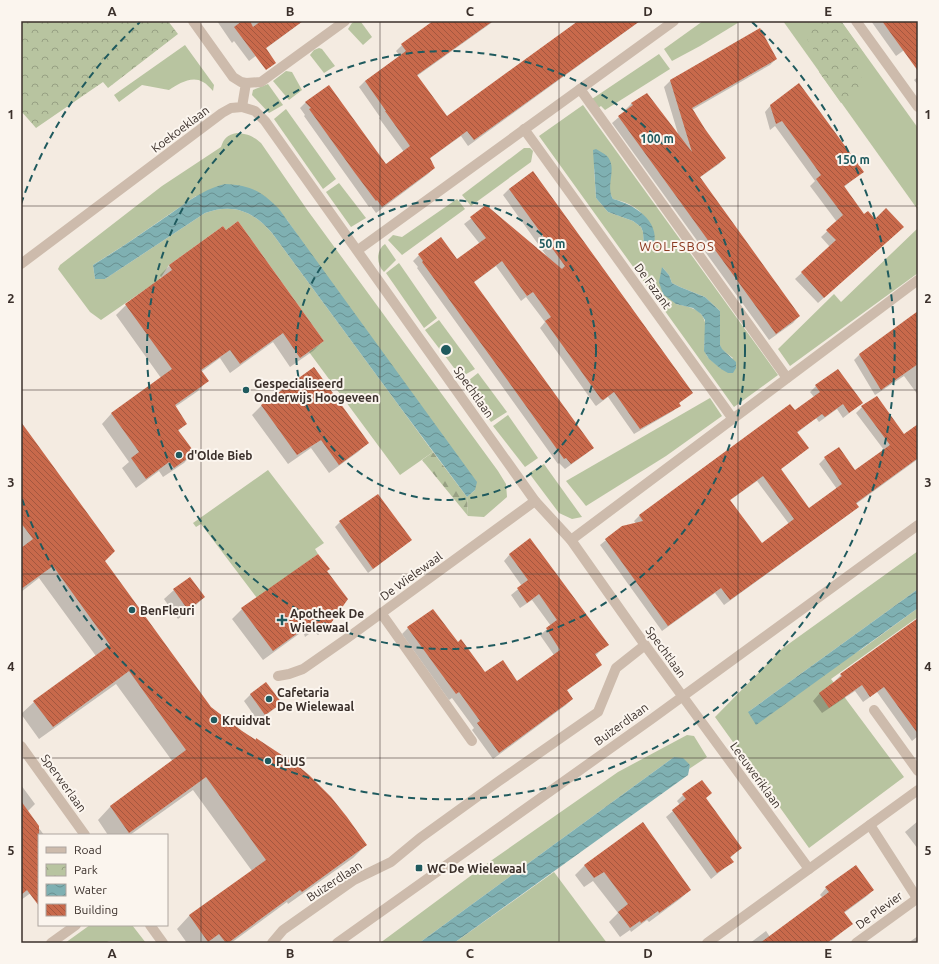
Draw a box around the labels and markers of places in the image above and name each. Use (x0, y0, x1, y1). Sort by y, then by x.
centre of rings (439, 343, 453, 357)
place label: Gespecialiseerd Onderwijs Hoogeveen (254, 377, 379, 404)
marker: Gespecialiseerd Onderwijs Hoogeveen (241, 385, 251, 395)
place label: d'Olde Bieb (187, 449, 253, 462)
marker: d'Olde Bieb (174, 450, 184, 460)
place label: BenFleuri (140, 604, 194, 617)
marker: BenFleuri (127, 605, 137, 615)
place label: Apotheek De Wielewaal (290, 607, 364, 634)
marker: Apotheek De Wielewaal (277, 615, 287, 625)
place label: Cafetaria De Wielewaal (277, 686, 354, 713)
marker: Cafetaria De Wielewaal (264, 694, 274, 704)
place label: Kruidvat (222, 714, 270, 727)
marker: Kruidvat (209, 715, 219, 725)
place label: PLUS (276, 755, 305, 768)
marker: PLUS (263, 756, 273, 766)
place label: WC De Wielewaal (427, 862, 526, 875)
marker: WC De Wielewaal (414, 863, 424, 873)

